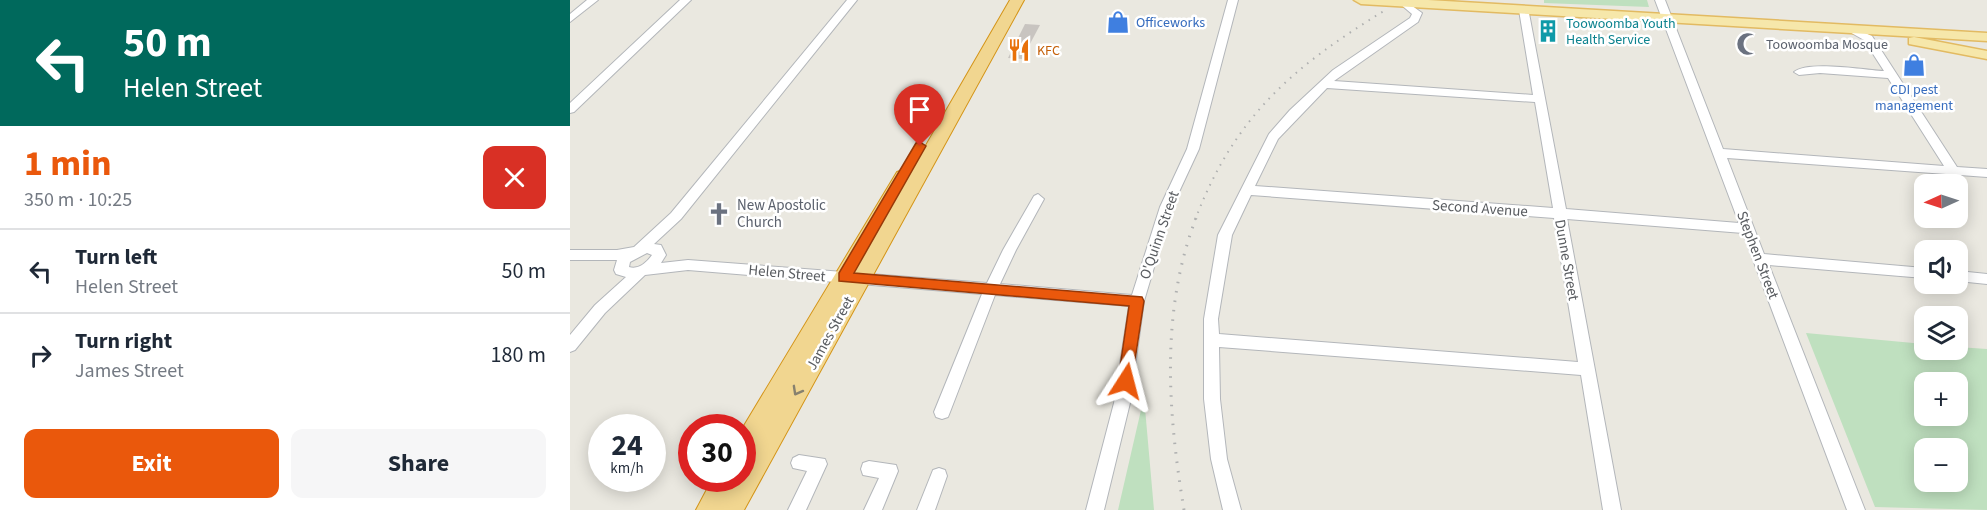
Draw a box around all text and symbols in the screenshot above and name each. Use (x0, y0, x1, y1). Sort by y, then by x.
shop icon: Officeworks (1105, 9, 1131, 35)
text: 50 m (123, 13, 212, 73)
place label: Officeworks (1136, 13, 1205, 33)
place label: Toowoomba Youth Health Service (1566, 14, 1676, 50)
building icon: Toowoomba Youth Health Service (1535, 18, 1561, 44)
icon: left (24, 24, 102, 102)
mosque icon: Toowoomba Mosque (1735, 31, 1761, 57)
place label: Toowoomba Mosque (1766, 35, 1888, 55)
restaurant icon: KFC (1006, 37, 1032, 63)
place label: KFC (1037, 41, 1060, 61)
shop icon: CDI pest management (1901, 52, 1927, 78)
text: Helen Street (123, 69, 262, 108)
place label: CDI pest management (1875, 80, 1953, 116)
pin (894, 84, 945, 146)
icon: arrive (903, 93, 936, 126)
text: 1 min (24, 138, 112, 189)
button: close (483, 146, 546, 209)
north arrow (1914, 174, 1968, 228)
map controls (1914, 174, 1968, 492)
text: 350 m · 10:25 (24, 186, 132, 214)
street label: O'Quinn Street (1134, 188, 1184, 282)
place label: New Apostolic Church (737, 195, 826, 233)
street label: Second Avenue (1431, 195, 1529, 222)
church icon: New Apostolic Church (706, 201, 732, 227)
street label: Stephen Street (1731, 208, 1784, 302)
street label: Dunne Street (1549, 218, 1584, 302)
button: sound (1914, 240, 1968, 294)
text: Turn left (75, 241, 157, 273)
icon: left (24, 255, 57, 288)
text: 50 m (501, 255, 546, 287)
street label: Helen Street (748, 260, 826, 287)
text: Helen Street (75, 273, 178, 301)
street label: James Street (801, 293, 859, 374)
button: layers (1914, 306, 1968, 360)
text: Turn right (75, 325, 172, 357)
icon: right (24, 339, 57, 372)
text: 180 m (491, 339, 546, 371)
position arrow (1094, 349, 1158, 413)
text: James Street (75, 357, 184, 385)
button: + (1914, 372, 1968, 426)
one-way arrow (793, 384, 804, 395)
speed limit sign: 30 (678, 414, 756, 492)
text: 24 (611, 424, 643, 467)
button: Exit (24, 429, 279, 498)
button: Share (291, 429, 546, 498)
button: − (1914, 438, 1968, 492)
text: km/h (610, 458, 644, 479)

